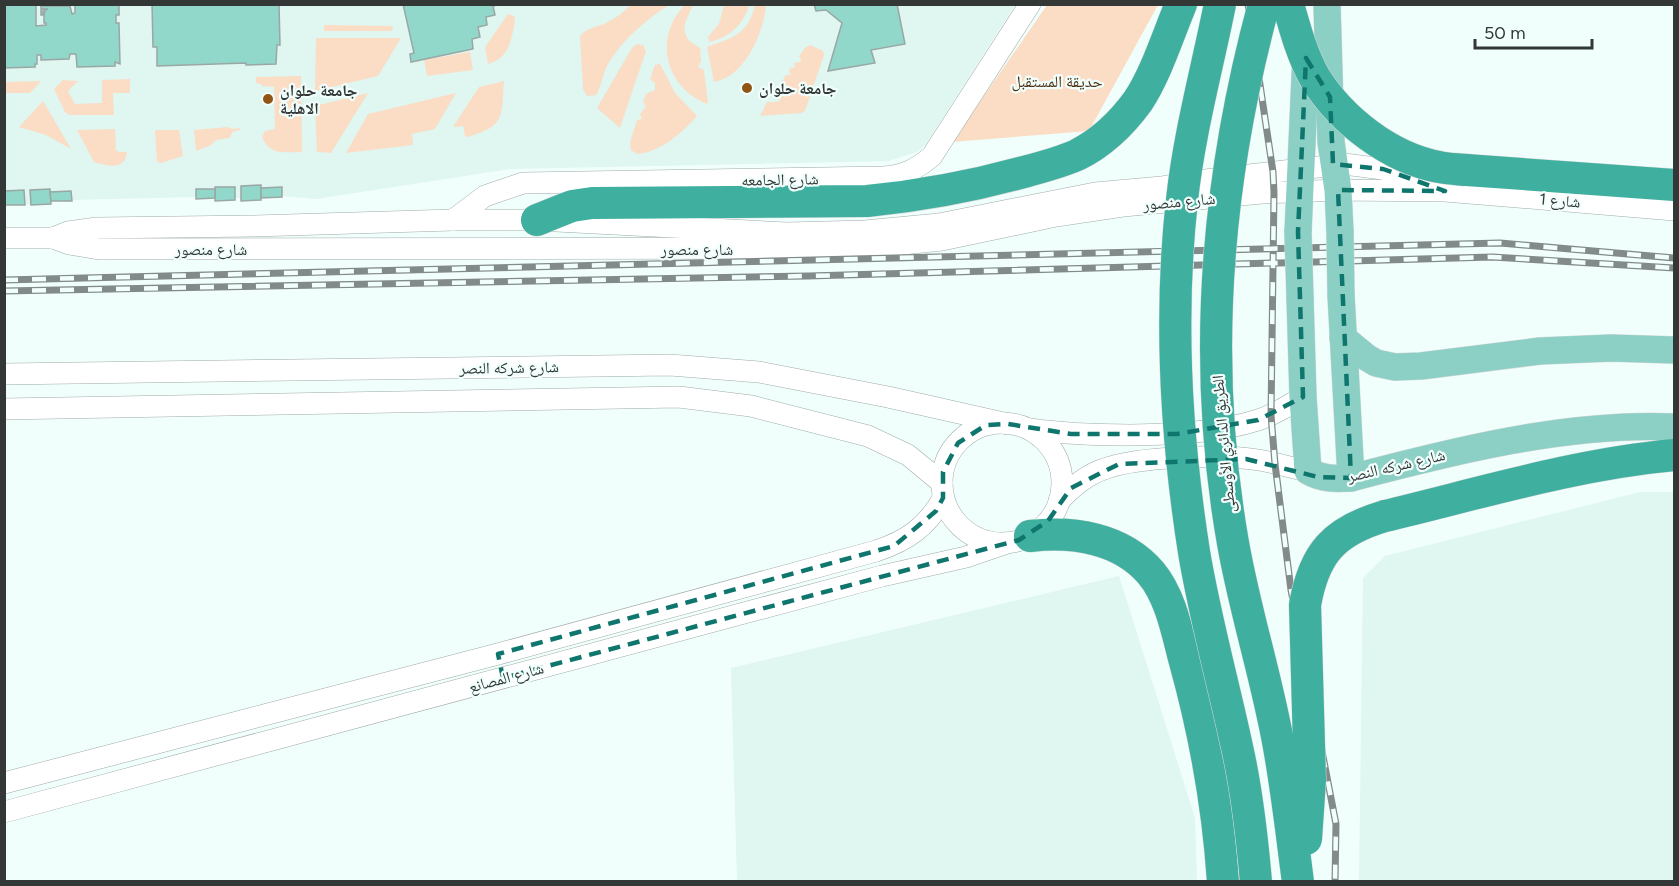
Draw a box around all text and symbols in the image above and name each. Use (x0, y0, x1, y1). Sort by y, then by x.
scale bar (1475, 12, 1592, 50)
text: 50 m (1484, 22, 1526, 44)
park label: حديقة المستقبل (1011, 72, 1103, 92)
place label: جامعة حلوان (759, 79, 836, 98)
place label: جامعة حلوان الاهلية (280, 81, 357, 118)
marker: جامعة حلوان (740, 81, 754, 95)
marker: جامعة حلوان الاهلية (261, 92, 275, 106)
street label: شارع الجامعه (741, 169, 819, 191)
street label: شارع منصور (1141, 189, 1216, 215)
street label: شارع 1 (1539, 189, 1581, 213)
street label: شارع منصور (174, 240, 247, 260)
street label: شارع منصور (660, 240, 733, 260)
street label: شارع شركه النصر (458, 357, 559, 379)
street label: الطريق الدائري الأوسطى (1208, 374, 1242, 513)
street label: شارع شركه النصر (1344, 445, 1447, 487)
street label: شارع المصانع (467, 658, 546, 698)

